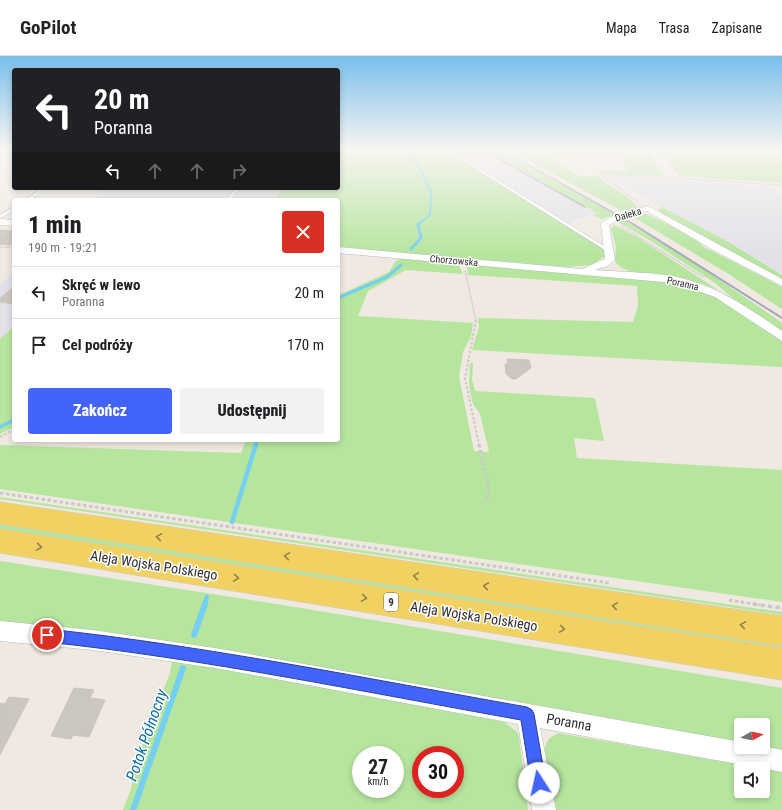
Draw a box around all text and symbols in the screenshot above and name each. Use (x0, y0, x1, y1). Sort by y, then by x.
text: GoPilot (20, 16, 76, 39)
text: Mapa (606, 20, 637, 36)
text: Trasa (659, 20, 689, 36)
text: Zapisane (711, 20, 762, 36)
text: 20 m (94, 83, 150, 116)
icon: left (28, 84, 80, 136)
text: Poranna (94, 117, 153, 138)
icon: left (102, 160, 124, 182)
icon: ahead (144, 160, 166, 182)
icon: ahead (186, 160, 208, 182)
icon: right (228, 160, 250, 182)
street label: Daleka (614, 205, 643, 224)
text: 1 min (28, 211, 82, 239)
button: close (282, 211, 324, 253)
text: 190 m · 19:21 (28, 240, 98, 255)
street label: Chorzowska (429, 253, 479, 268)
street label: Poranna (666, 274, 700, 293)
text: Skręć w lewo (62, 276, 141, 294)
icon: left (28, 282, 50, 304)
text: 20 m (294, 284, 324, 302)
text: Poranna (62, 294, 104, 309)
icon: arrive (28, 334, 50, 356)
text: Cel podróży (62, 336, 133, 354)
text: 170 m (287, 336, 324, 354)
button: Zakończ (28, 388, 172, 434)
button: Udostępnij (180, 388, 324, 434)
one-way arrow (156, 533, 162, 542)
one-way arrow (35, 542, 42, 551)
street label: Aleja Wojska Polskiego (89, 547, 219, 583)
one-way arrow (284, 552, 290, 561)
one-way arrow (413, 572, 419, 581)
one-way arrow (233, 573, 239, 582)
one-way arrow (483, 582, 489, 591)
one-way arrow (361, 593, 368, 602)
road number: 9 (384, 593, 398, 611)
street label: Aleja Wojska Polskiego (409, 598, 539, 634)
one-way arrow (612, 602, 618, 611)
pin (30, 618, 64, 652)
one-way arrow (740, 621, 747, 630)
icon: arrive (36, 624, 58, 646)
one-way arrow (559, 625, 565, 633)
water label: Potok Północny (122, 686, 171, 784)
street label: Poranna (545, 710, 593, 734)
north arrow (734, 718, 770, 754)
map controls (734, 718, 770, 798)
speed limit sign: 30 (412, 746, 464, 798)
text: 27 (368, 755, 388, 779)
position arrow (518, 762, 560, 804)
button: sound (734, 762, 770, 798)
text: km/h (368, 776, 388, 787)

